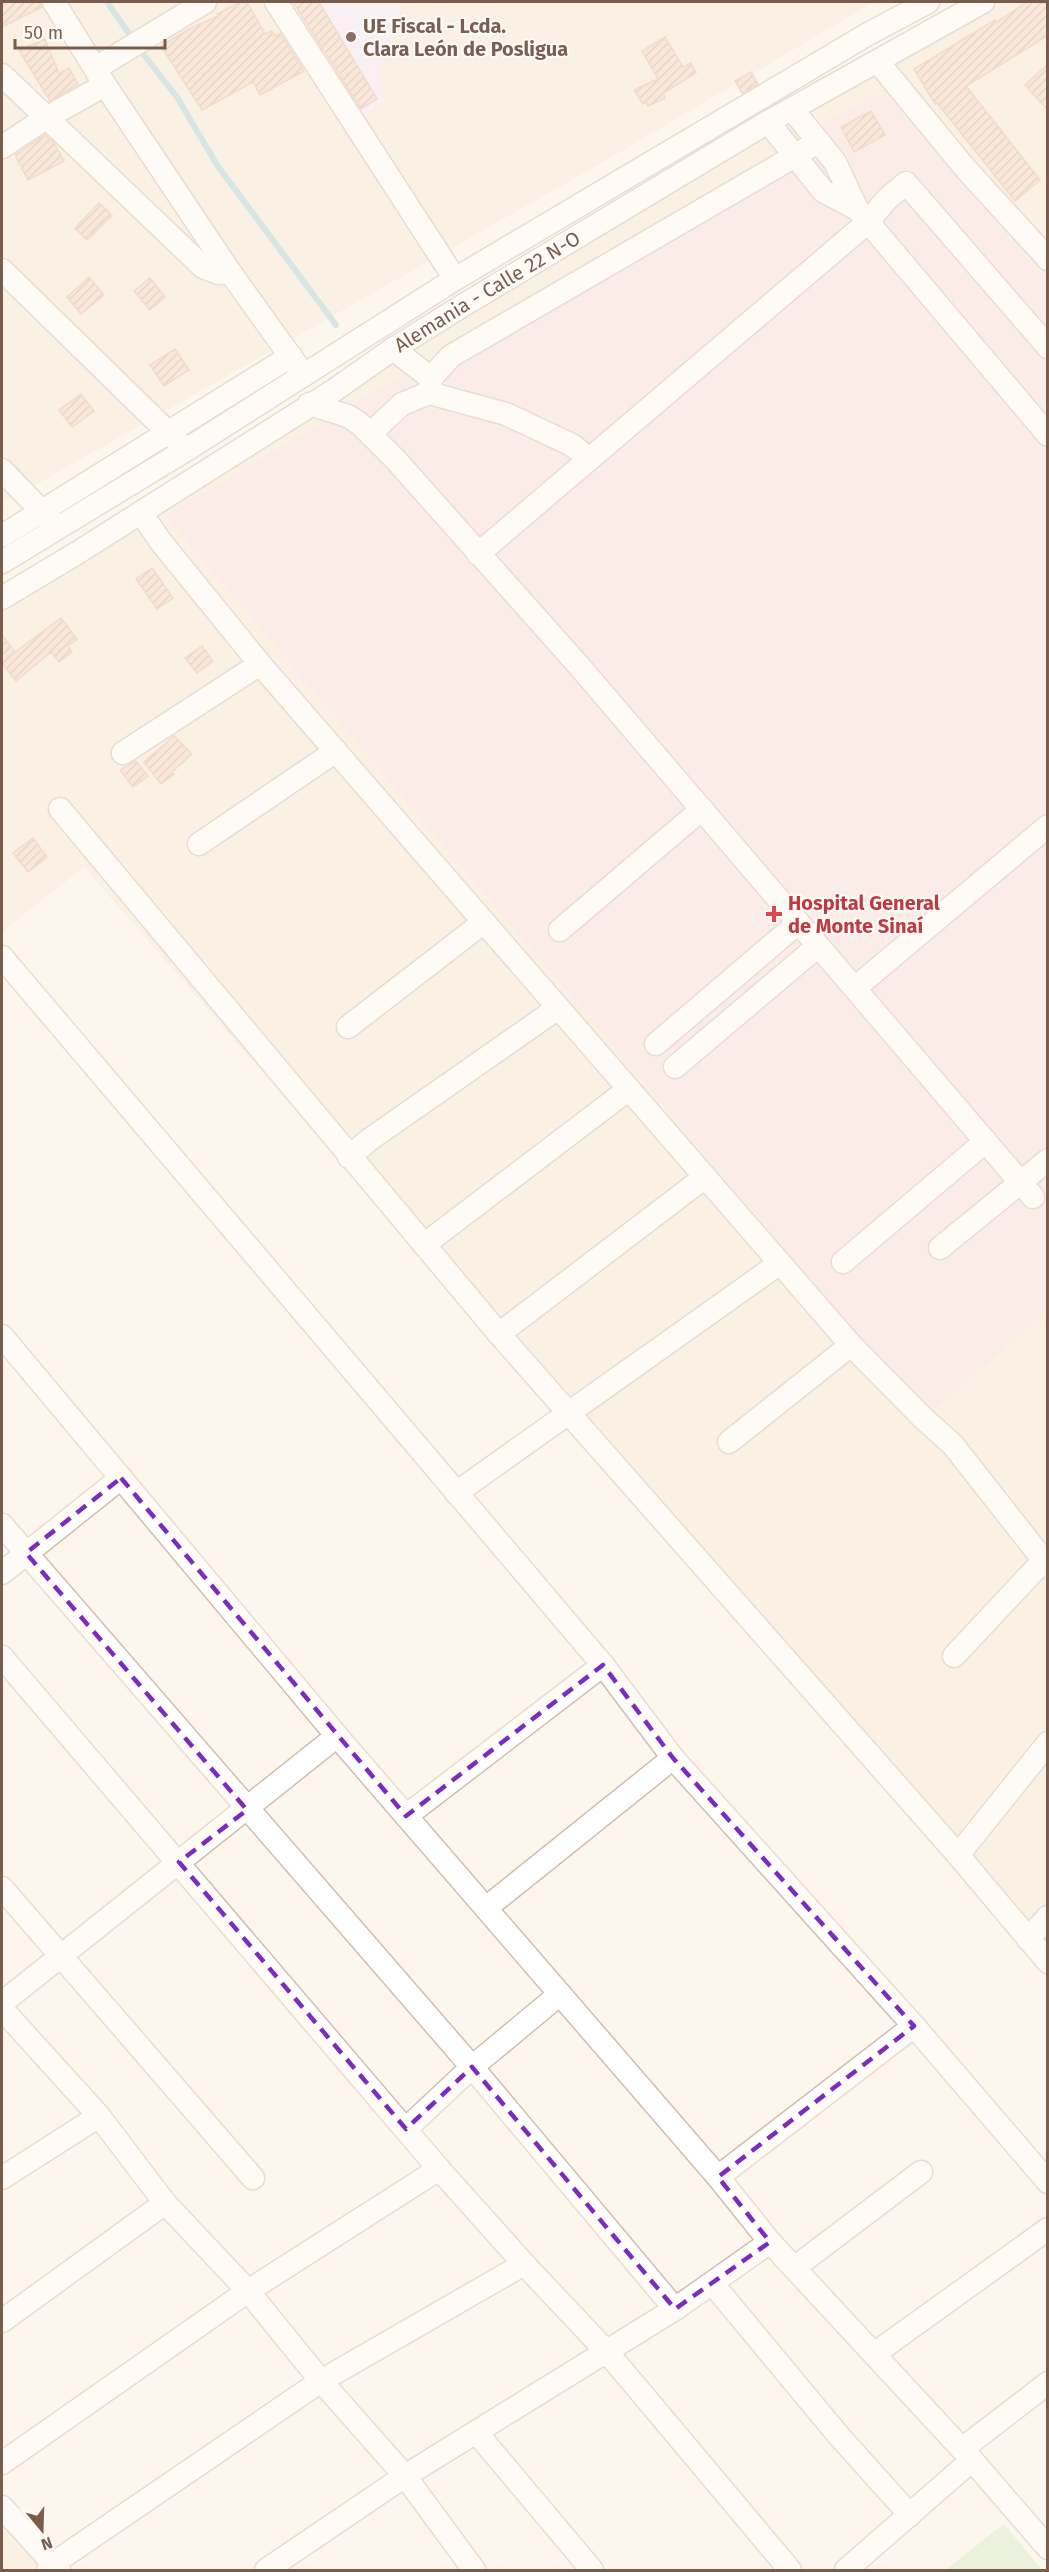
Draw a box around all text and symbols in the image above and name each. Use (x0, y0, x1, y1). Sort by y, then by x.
scale bar (15, 12, 165, 50)
place label: UE Fiscal - Lcda. Clara León de Posligua (363, 14, 568, 61)
text: 50 m (24, 22, 63, 44)
marker: UE Fiscal - Lcda. Clara León de Posligua (344, 30, 358, 44)
street label: Alemania - Calle 22 N-O (390, 226, 585, 357)
place label: Hospital General de Monte Sinaí (788, 891, 940, 938)
marker: Hospital General de Monte Sinaí (765, 905, 783, 923)
north arrow (12, 2500, 72, 2560)
text: N (39, 2533, 55, 2554)

